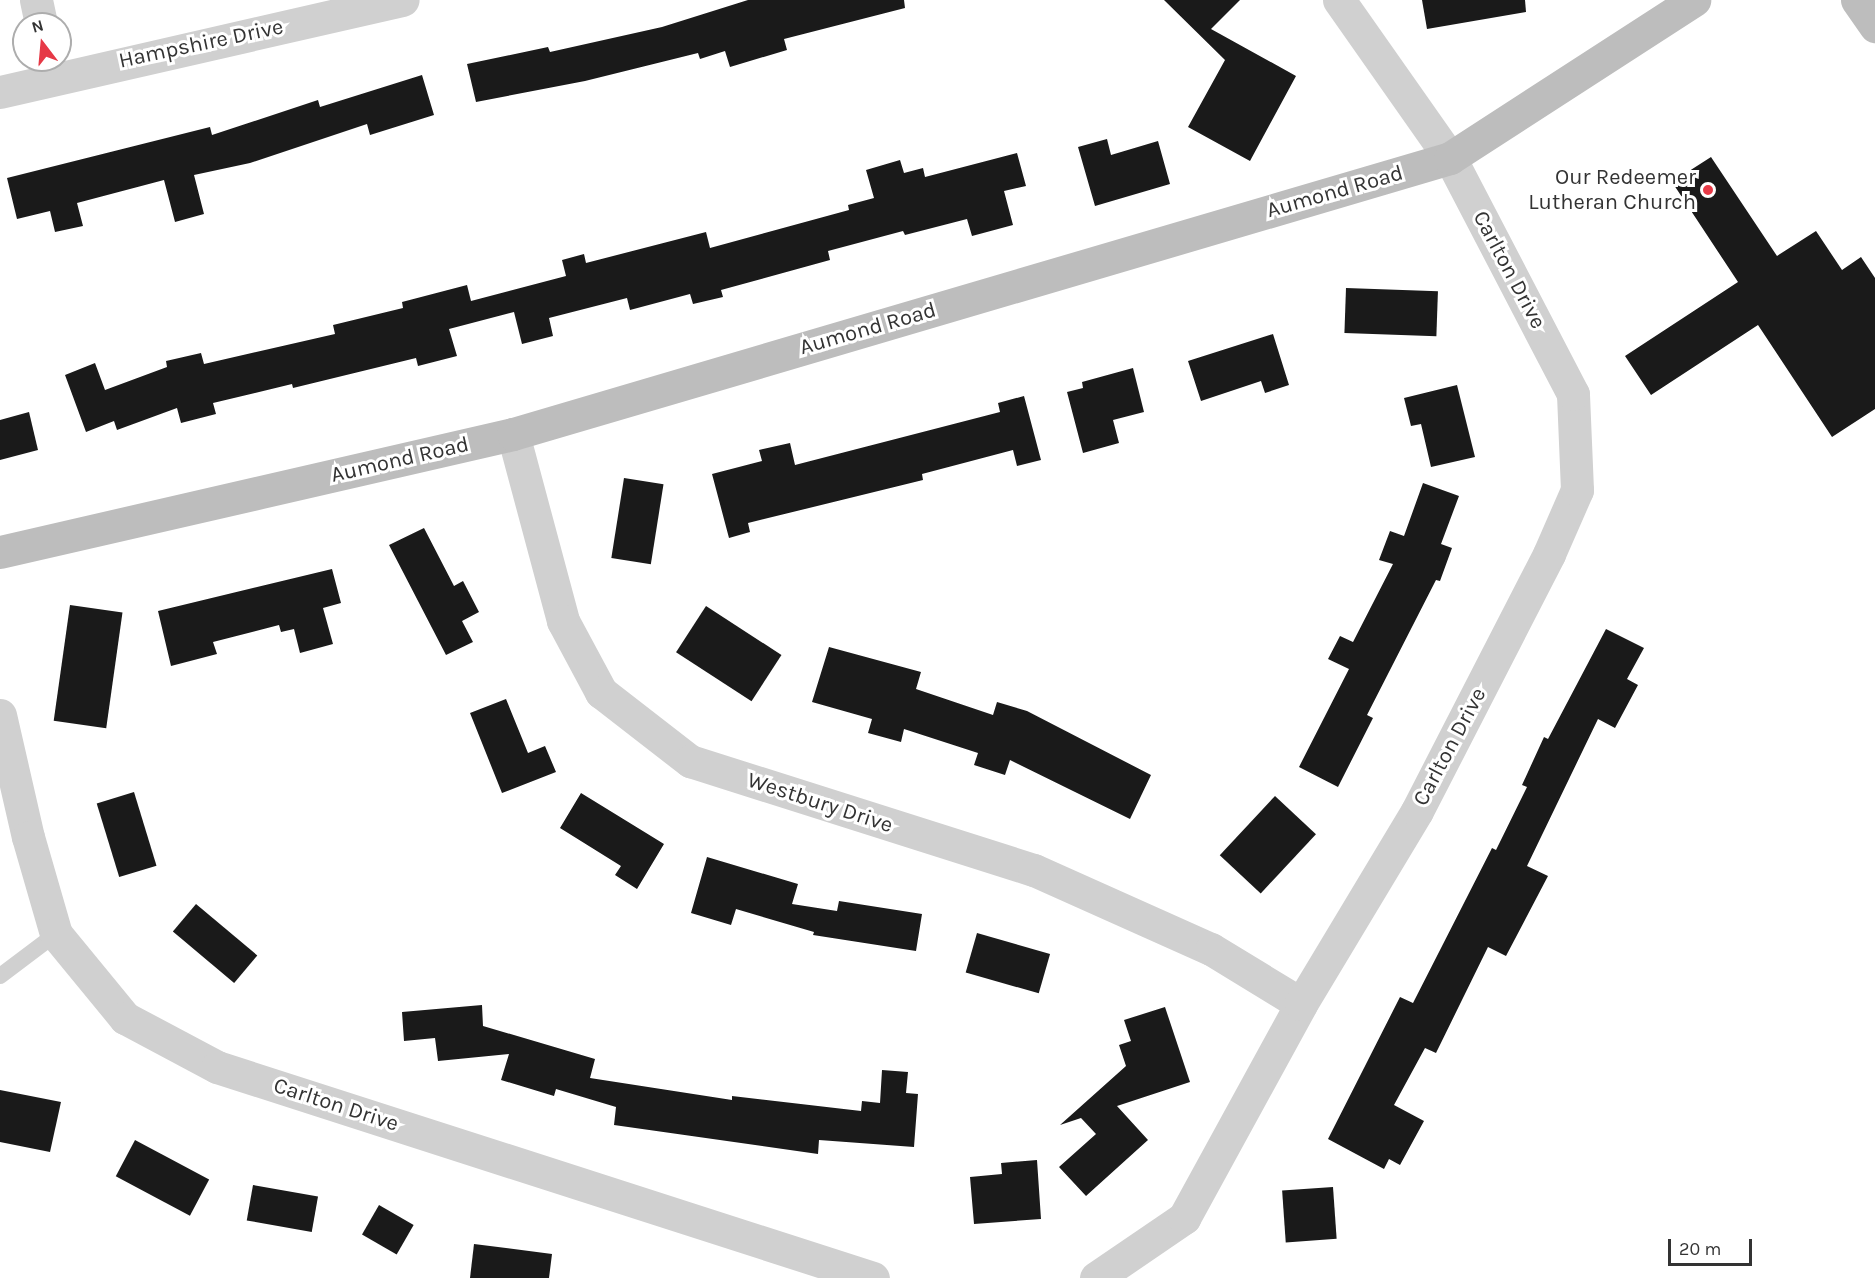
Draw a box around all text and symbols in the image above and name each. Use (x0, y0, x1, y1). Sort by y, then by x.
north arrow (12, 12, 72, 72)
street label: Hampshire Drive (116, 14, 286, 74)
text: N (29, 15, 46, 37)
street label: Aumond Road (1264, 160, 1406, 224)
place label: Our Redeemer Lutheran Church (1528, 164, 1696, 216)
marker: Our Redeemer Lutheran Church (1701, 183, 1715, 197)
street label: Carlton Drive (1467, 206, 1551, 334)
street label: Aumond Road (797, 297, 939, 361)
street label: Aumond Road (328, 431, 472, 489)
street label: Carlton Drive (1408, 683, 1492, 811)
street label: Westbury Drive (744, 767, 896, 839)
street label: Carlton Drive (270, 1072, 402, 1138)
scale bar (1671, 1227, 1755, 1265)
text: 20 m (1679, 1238, 1721, 1260)

